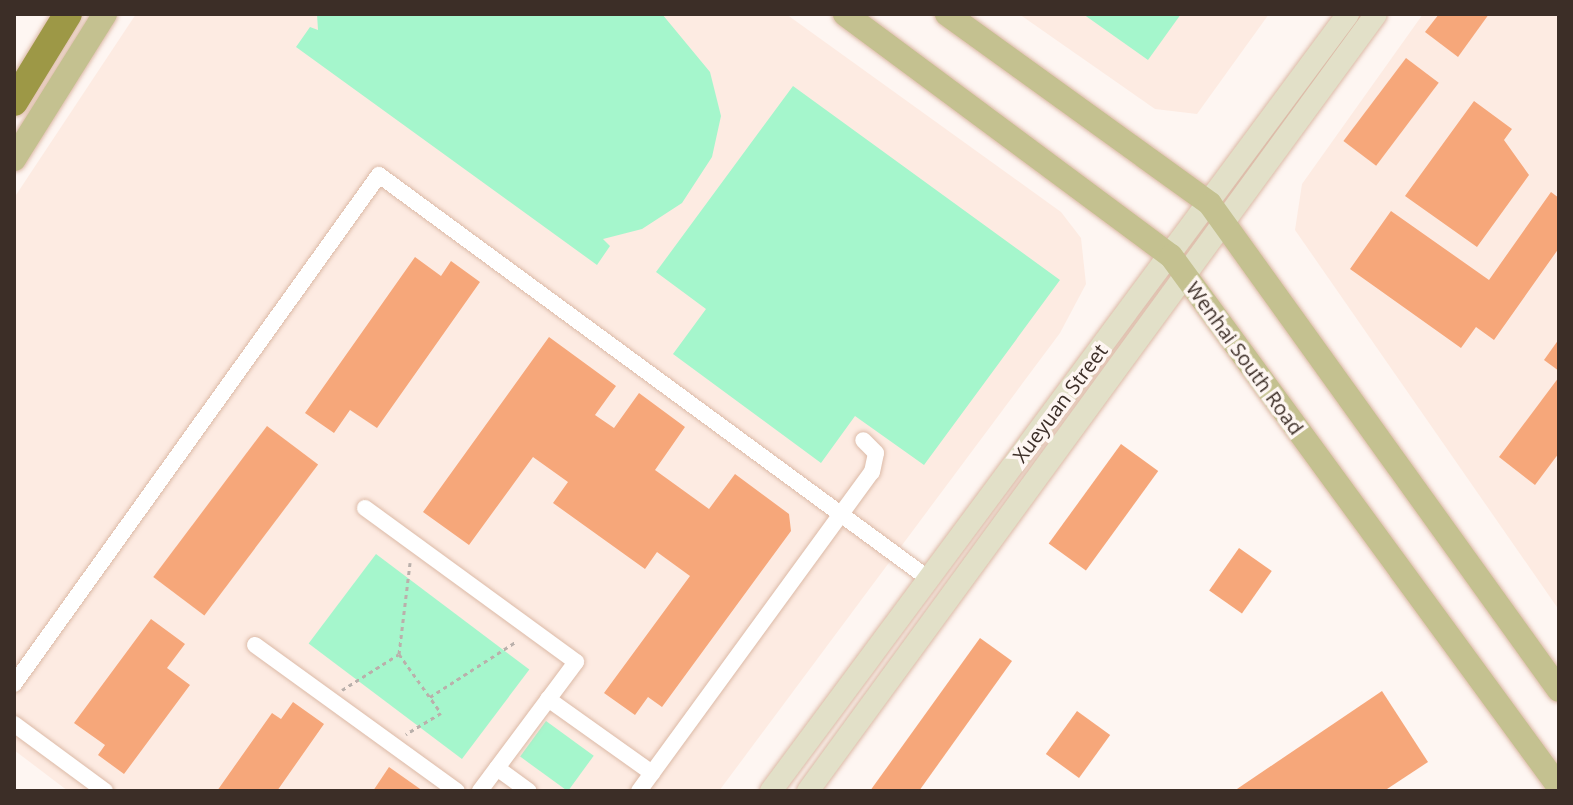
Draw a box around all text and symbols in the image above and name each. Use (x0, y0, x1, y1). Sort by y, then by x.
street label: Wenhai South Road (1181, 277, 1309, 439)
street label: Xueyuan Street (1008, 339, 1112, 467)

